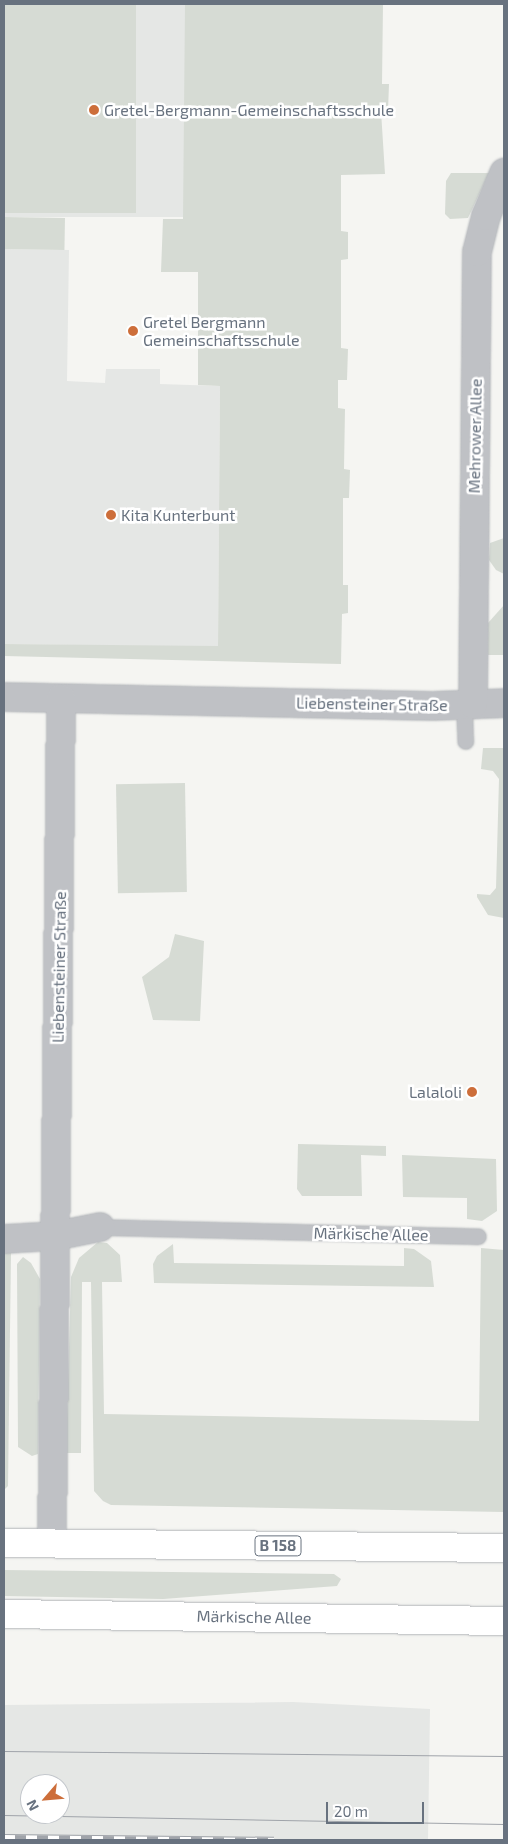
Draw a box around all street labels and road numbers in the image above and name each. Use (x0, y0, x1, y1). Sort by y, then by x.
street label: Mehrower Allee (464, 378, 486, 494)
street label: Liebensteiner Straße (296, 693, 448, 715)
street label: Liebensteiner Straße (48, 891, 70, 1043)
street label: Märkische Allee (313, 1223, 429, 1245)
road number: B 158 (254, 1534, 302, 1558)
street label: Märkische Allee (196, 1606, 312, 1628)

